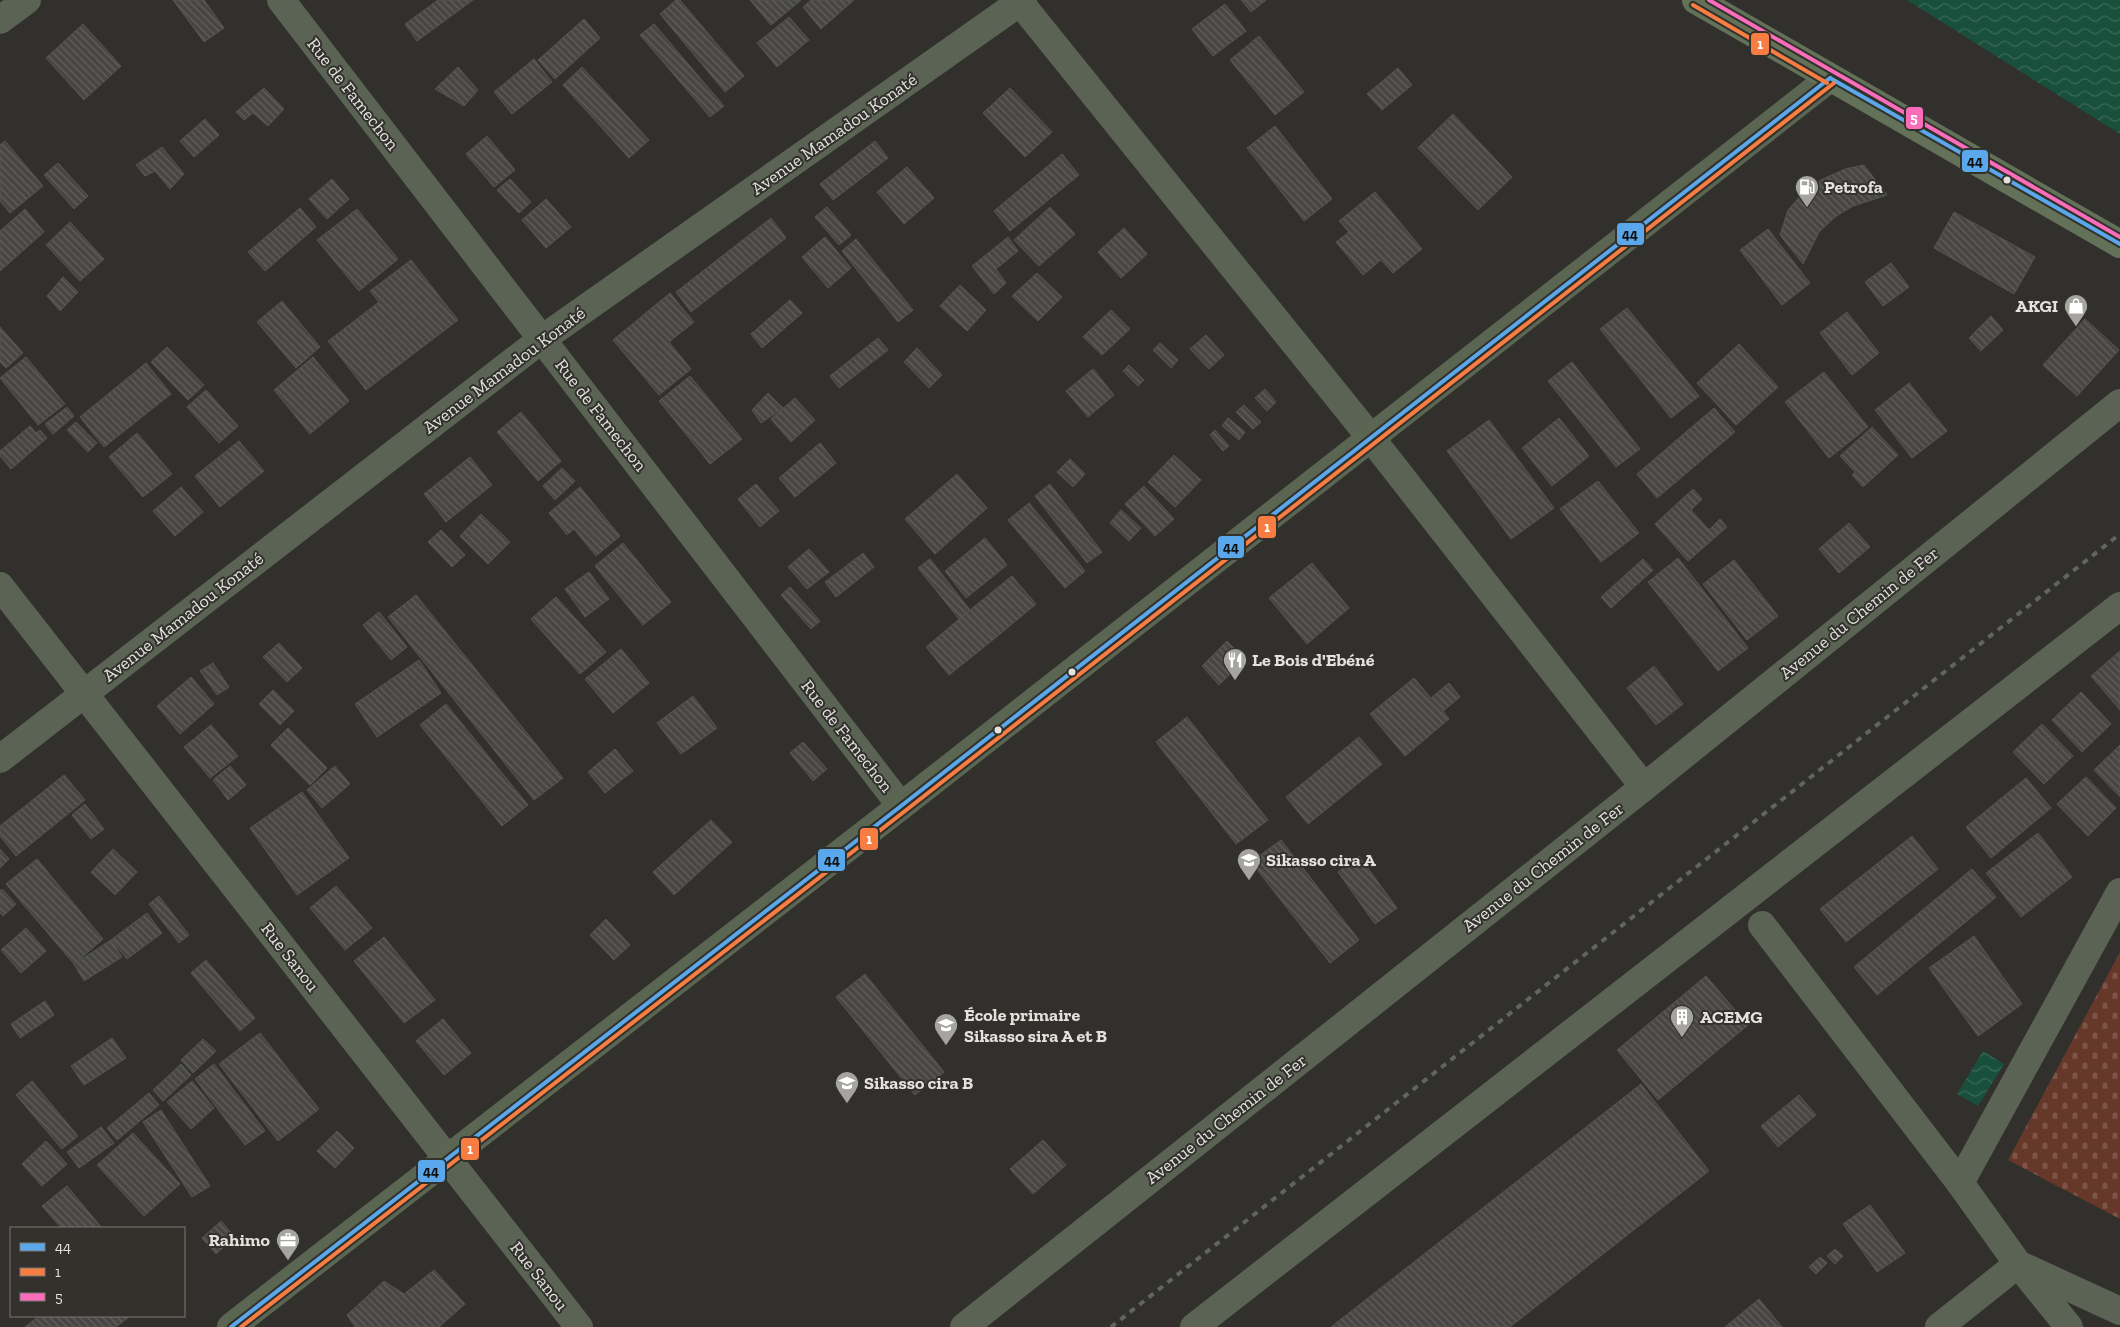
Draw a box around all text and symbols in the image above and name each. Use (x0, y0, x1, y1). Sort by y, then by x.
line badge: 1 (1750, 32, 1770, 56)
street label: Rue de Famechon (302, 33, 404, 155)
text: 1 (1757, 36, 1763, 53)
street label: Avenue Mamadou Konaté (747, 68, 921, 200)
line badge: 5 (1905, 106, 1924, 130)
text: 5 (1910, 110, 1918, 127)
line badge: 44 (1961, 149, 1989, 173)
text: 44 (1967, 153, 1983, 170)
fuel station icon: Petrofa (1794, 174, 1820, 208)
unlabelled marker (2002, 175, 2012, 185)
place label: Petrofa (1824, 176, 1883, 198)
line badge: 44 (1616, 222, 1645, 246)
text: 44 (1622, 226, 1638, 243)
shop icon: AKGI (2063, 293, 2089, 327)
place label: AKGI (2015, 295, 2058, 317)
street label: Avenue Mamadou Konaté (418, 302, 590, 438)
street label: Rue de Famechon (550, 354, 652, 476)
line badge: 1 (1257, 515, 1277, 539)
text: 1 (1264, 519, 1270, 536)
line badge: 44 (1217, 535, 1245, 559)
text: 44 (1223, 539, 1239, 556)
street label: Avenue du Chemin de Fer (1775, 542, 1943, 684)
street label: Avenue Mamadou Konaté (98, 548, 268, 686)
restaurant icon: Le Bois d'Ebéné (1222, 647, 1248, 681)
place label: Le Bois d'Ebéné (1252, 649, 1375, 671)
unlabelled marker (1067, 667, 1077, 677)
street label: Rue de Famechon (796, 675, 898, 797)
unlabelled marker (993, 725, 1003, 735)
street label: Avenue du Chemin de Fer (1458, 797, 1628, 937)
line badge: 1 (859, 827, 879, 851)
text: 1 (866, 831, 872, 848)
school or university icon: Sikasso cira A (1236, 847, 1262, 881)
line badge: 44 (817, 848, 846, 872)
place label: Sikasso cira A (1266, 849, 1377, 871)
text: 44 (824, 852, 840, 869)
street label: Rue Sanou (256, 918, 324, 996)
place label: École primaire Sikasso sira A et B (964, 1004, 1107, 1047)
building icon: ACEMG (1669, 1004, 1695, 1038)
place label: ACEMG (1700, 1006, 1762, 1028)
school or university icon: École primaire Sikasso sira A et B (933, 1012, 959, 1046)
street label: Avenue du Chemin de Fer (1141, 1049, 1311, 1189)
school or university icon: Sikasso cira B (834, 1070, 860, 1104)
place label: Sikasso cira B (864, 1072, 973, 1094)
line badge: 1 (460, 1137, 480, 1161)
text: 1 (467, 1141, 473, 1158)
line badge: 44 (417, 1159, 446, 1183)
text: 44 (423, 1163, 439, 1180)
legend (10, 1227, 185, 1317)
office icon: Rahimo (275, 1227, 301, 1261)
place label: Rahimo (208, 1229, 271, 1251)
street label: Rue Sanou (505, 1237, 573, 1315)
text: 44 (55, 1238, 71, 1256)
text: 1 (55, 1263, 61, 1281)
text: 5 (55, 1288, 63, 1306)

